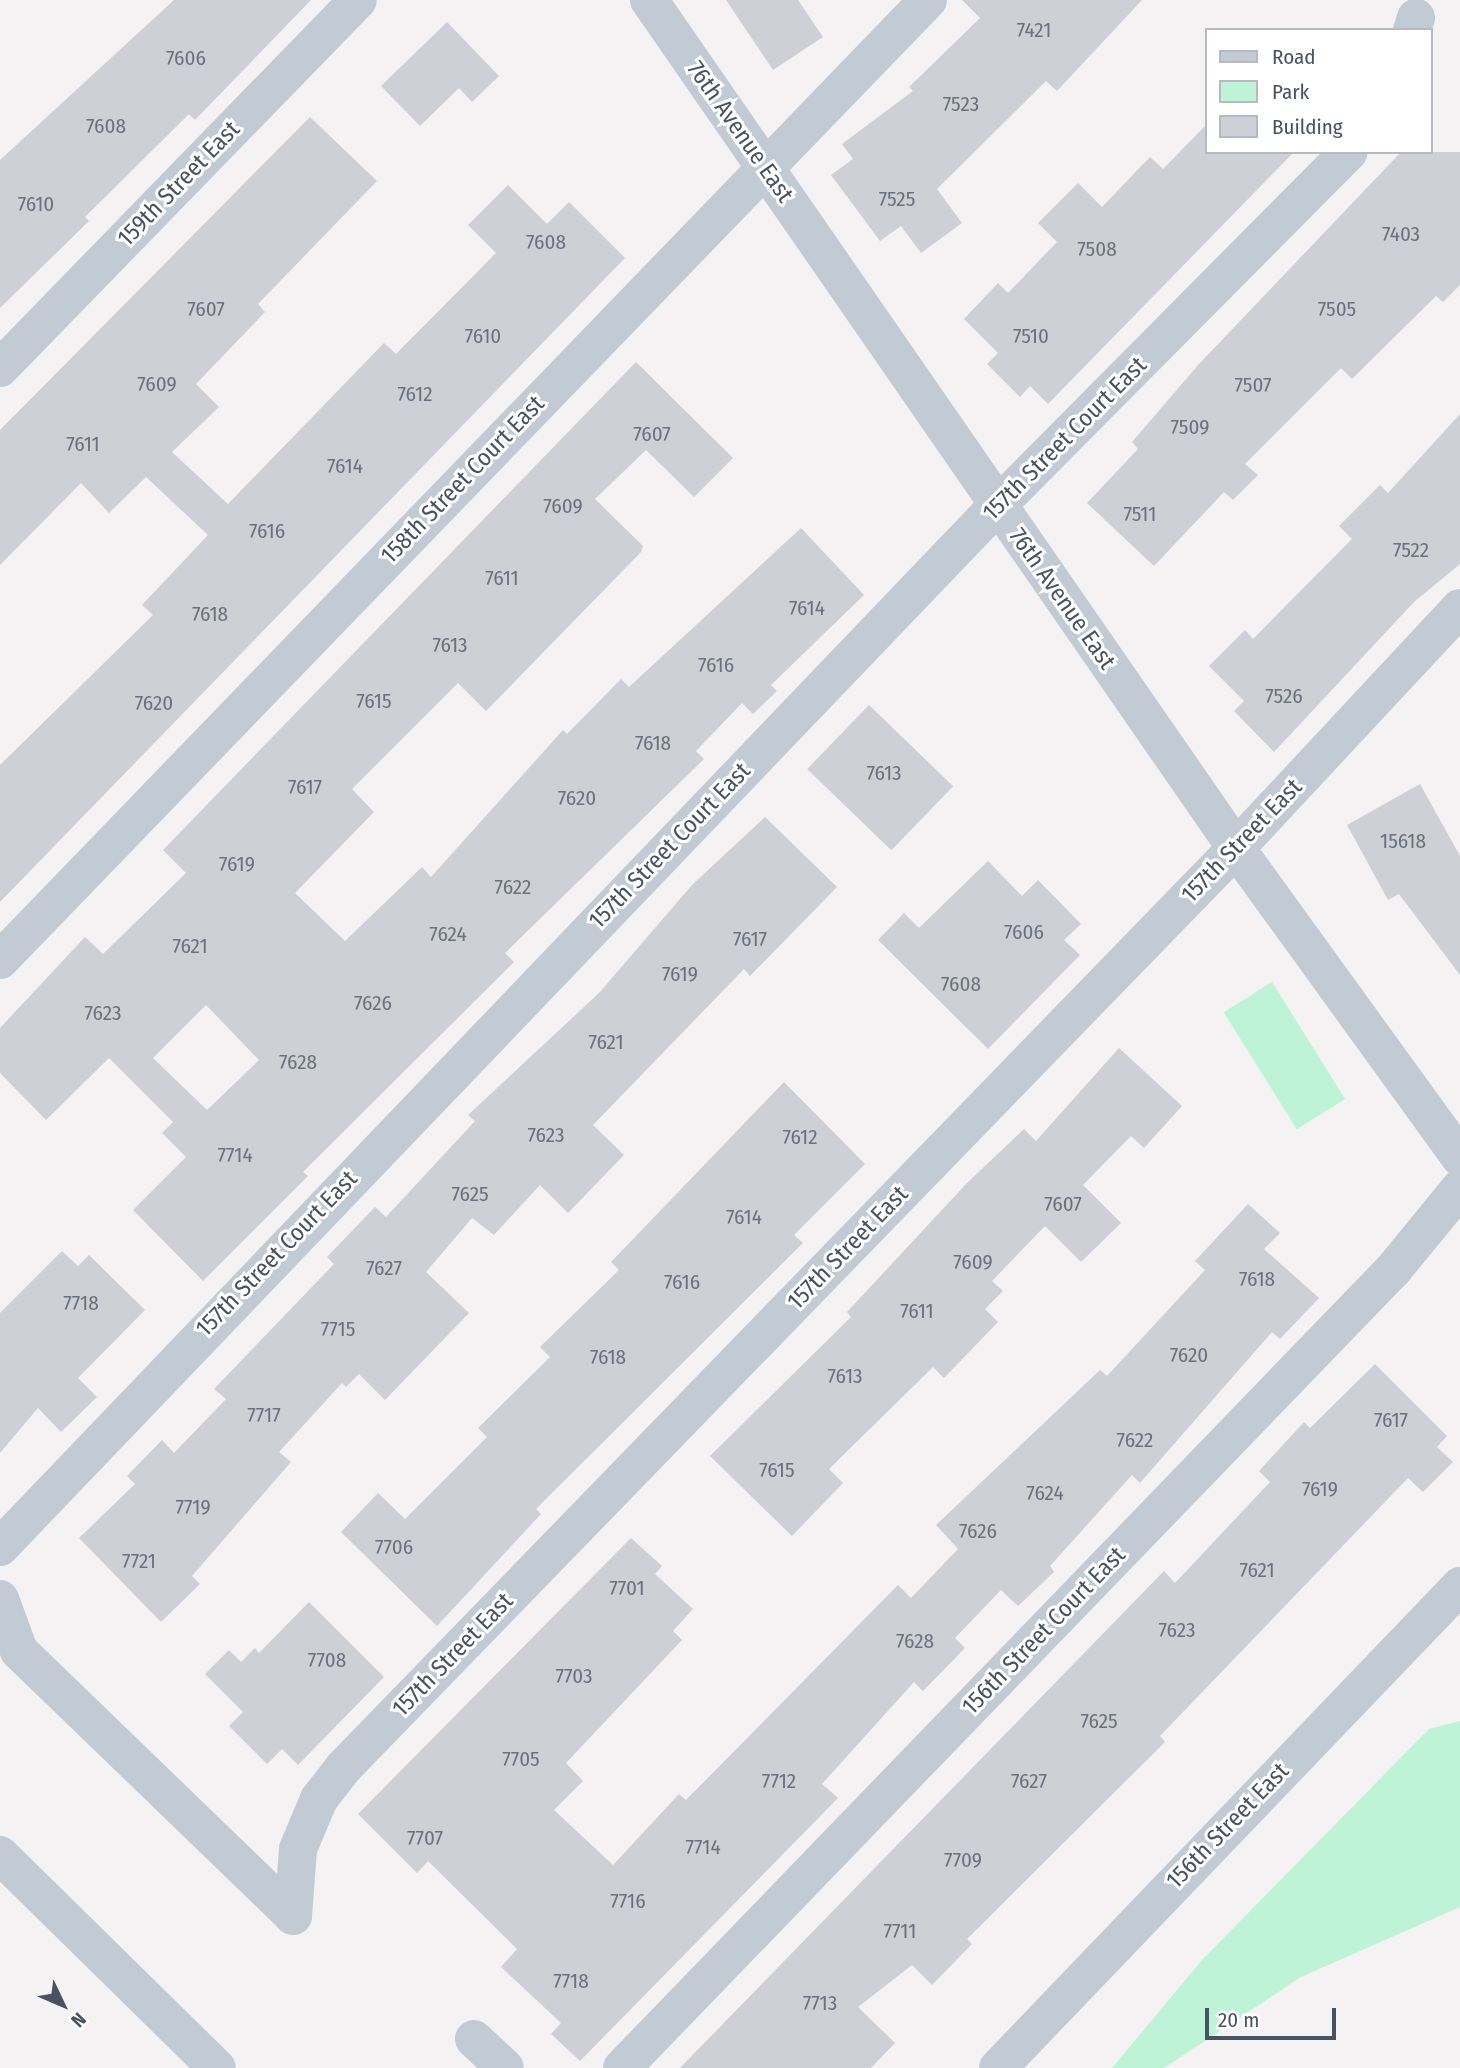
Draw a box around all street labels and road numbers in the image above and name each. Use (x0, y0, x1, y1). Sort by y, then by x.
street label: 76th Avenue East (681, 56, 799, 208)
street label: 159th Street East (112, 115, 246, 253)
street label: 157th Street Court East (977, 351, 1153, 527)
street label: 158th Street Court East (375, 390, 551, 570)
street label: 76th Avenue East (1003, 523, 1121, 675)
street label: 157th Street Court East (583, 757, 757, 935)
street label: 157th Street East (1176, 773, 1308, 909)
street label: 157th Street Court East (190, 1165, 364, 1343)
street label: 157th Street East (782, 1180, 914, 1316)
street label: 156th Street Court East (956, 1541, 1132, 1721)
street label: 157th Street East (387, 1587, 519, 1723)
street label: 156th Street East (1161, 1757, 1295, 1895)

